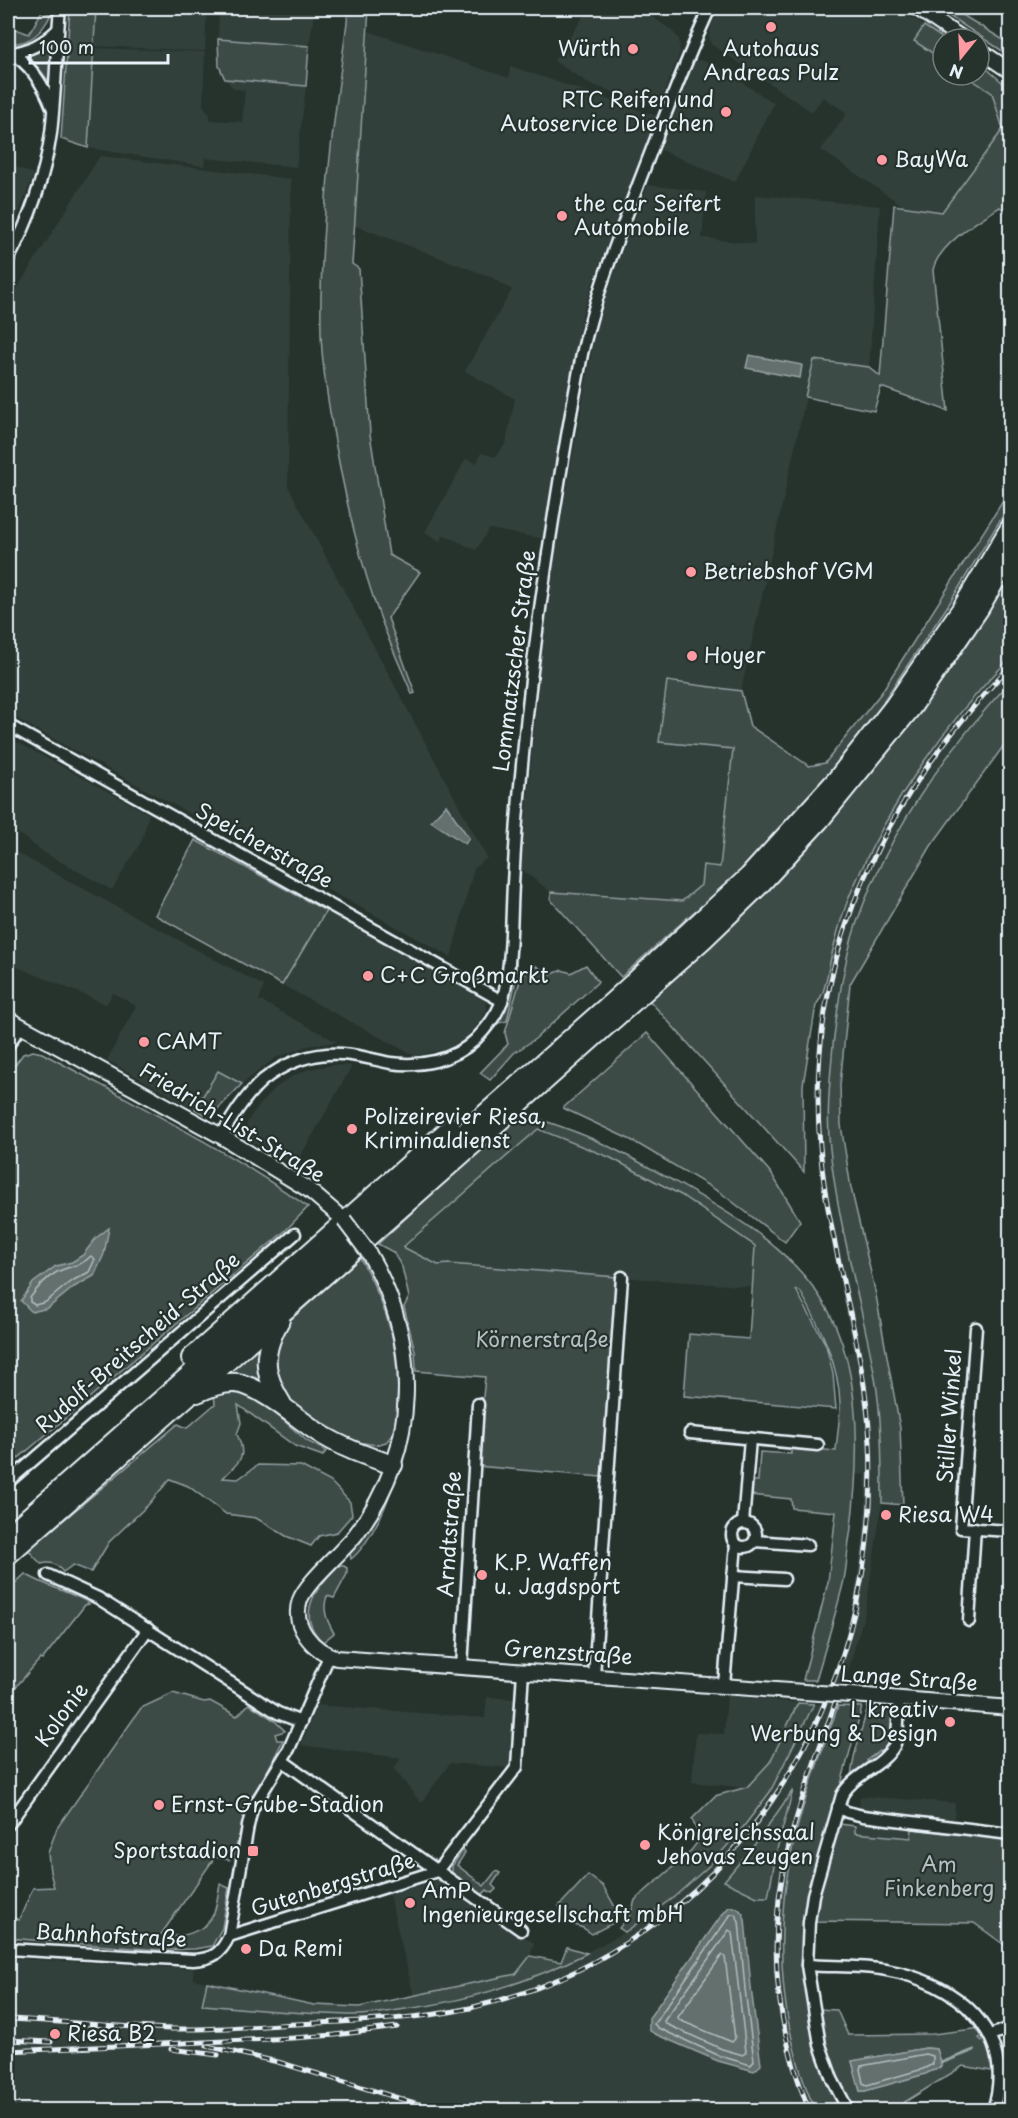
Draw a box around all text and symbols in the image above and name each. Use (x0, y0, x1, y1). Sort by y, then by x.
marker: Autohaus Andreas Pulz (764, 20, 778, 34)
scale bar (30, 27, 168, 65)
north arrow (931, 27, 991, 87)
place label: Würth (558, 31, 621, 63)
place label: Autohaus Andreas Pulz (703, 31, 839, 87)
text: 100 m (39, 33, 94, 60)
marker: Würth (626, 42, 640, 56)
text: N (946, 59, 966, 86)
place label: RTC Reifen und Autoservice Dierchen (500, 82, 714, 138)
marker: RTC Reifen und Autoservice Dierchen (719, 105, 733, 119)
place label: BayWa (894, 142, 968, 174)
marker: BayWa (875, 153, 889, 167)
place label: the car Seifert Automobile (574, 186, 721, 242)
marker: the car Seifert Automobile (555, 209, 569, 223)
street label: Lommatzscher Straße (484, 548, 542, 773)
place label: Betriebshof VGM (703, 554, 874, 586)
marker: Betriebshof VGM (684, 565, 698, 579)
place label: Hoyer (704, 638, 765, 670)
marker: Hoyer (685, 649, 699, 663)
street label: Speicherstraße (190, 793, 340, 895)
place label: C+C Großmarkt (380, 958, 549, 990)
marker: C+C Großmarkt (361, 969, 375, 983)
place label: CAMT (156, 1024, 223, 1056)
marker: CAMT (137, 1035, 151, 1049)
street label: Friedrich-List-Straße (134, 1053, 332, 1190)
place label: Polizeirevier Riesa, Kriminaldienst (364, 1099, 546, 1155)
marker: Polizeirevier Riesa, Kriminaldienst (345, 1122, 359, 1136)
street label: Rudolf-Breitscheid-Straße (27, 1243, 246, 1440)
park label: Körnerstraße (475, 1322, 609, 1354)
street label: Stiller Winkel (927, 1348, 969, 1484)
street label: Arndtstraße (428, 1470, 468, 1598)
place label: Riesa W4 (898, 1497, 994, 1529)
marker: Riesa W4 (879, 1508, 893, 1522)
place label: K.P. Waffen u. Jagdsport (494, 1545, 620, 1601)
marker: K.P. Waffen u. Jagdsport (475, 1568, 489, 1582)
street label: Grenzstraße (503, 1631, 634, 1671)
street label: Lange Straße (839, 1656, 979, 1698)
street label: Kolonie (26, 1675, 95, 1753)
place label: L kreativ Werbung & Design (750, 1692, 938, 1748)
marker: L kreativ Werbung & Design (943, 1715, 957, 1729)
place label: Ernst-Grube-Stadion (171, 1787, 384, 1819)
marker: Ernst-Grube-Stadion (152, 1798, 166, 1812)
place label: Königreichssaal Jehovas Zeugen (657, 1815, 815, 1871)
place label: Sportstadion (113, 1833, 241, 1865)
marker: Königreichssaal Jehovas Zeugen (638, 1838, 652, 1852)
street label: Gutenbergstraße (246, 1843, 418, 1923)
marker: Sportstadion (246, 1844, 260, 1858)
park label: Am Finkenberg (884, 1847, 994, 1903)
place label: AmP Ingenieurgesellschaft mbH (422, 1873, 684, 1929)
marker: AmP Ingenieurgesellschaft mbH (403, 1896, 417, 1910)
street label: Bahnhofstraße (34, 1914, 188, 1954)
place label: Da Remi (258, 1931, 343, 1963)
marker: Da Remi (239, 1942, 253, 1956)
place label: Riesa B2 (67, 2016, 156, 2048)
marker: Riesa B2 (48, 2027, 62, 2041)

